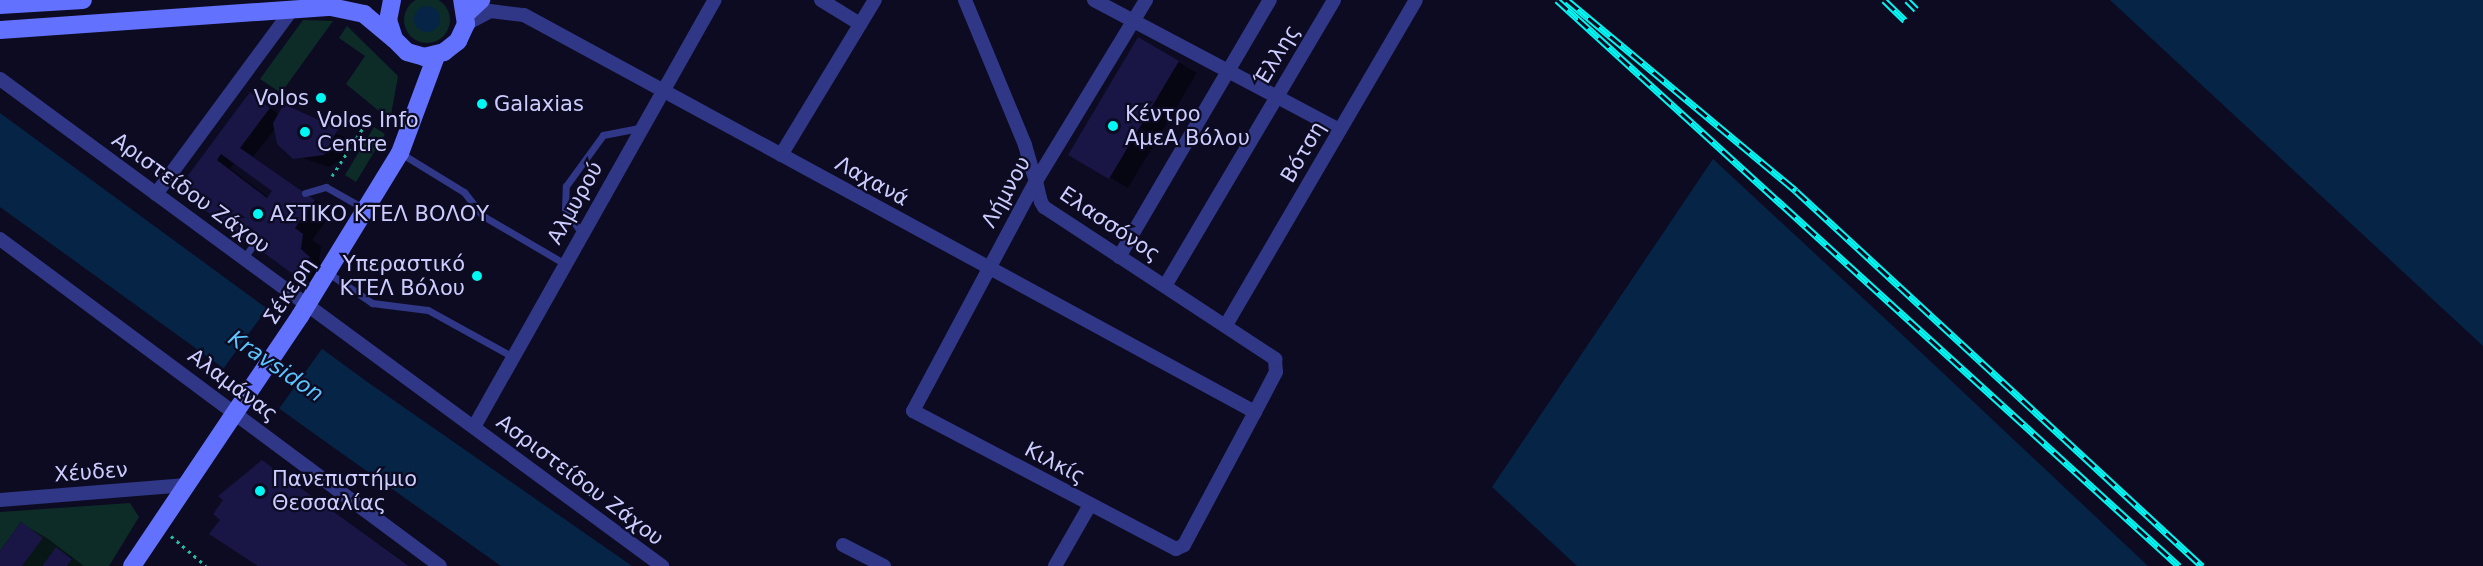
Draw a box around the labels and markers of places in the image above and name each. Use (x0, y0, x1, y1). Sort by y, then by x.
place label: Volos (254, 85, 309, 111)
marker: Volos (314, 91, 328, 105)
place label: Galaxias (494, 91, 584, 117)
marker: Galaxias (475, 97, 489, 111)
place label: Κέντρο ΑμεΑ Βόλου (1125, 101, 1250, 151)
place label: Volos Info Centre (317, 107, 419, 157)
marker: Κέντρο ΑμεΑ Βόλου (1106, 119, 1120, 133)
marker: Volos Info Centre (298, 125, 312, 139)
place label: ΑΣΤΙΚΟ ΚΤΕΛ ΒΟΛΟΥ (270, 201, 489, 227)
marker: ΑΣΤΙΚΟ ΚΤΕΛ ΒΟΛΟΥ (251, 207, 265, 221)
place label: Υπεραστικό ΚΤΕΛ Βόλου (339, 251, 465, 301)
marker: Υπεραστικό ΚΤΕΛ Βόλου (470, 269, 484, 283)
place label: Πανεπιστήμιο Θεσσαλίας (272, 466, 417, 516)
marker: Πανεπιστήμιο Θεσσαλίας (253, 484, 267, 498)

